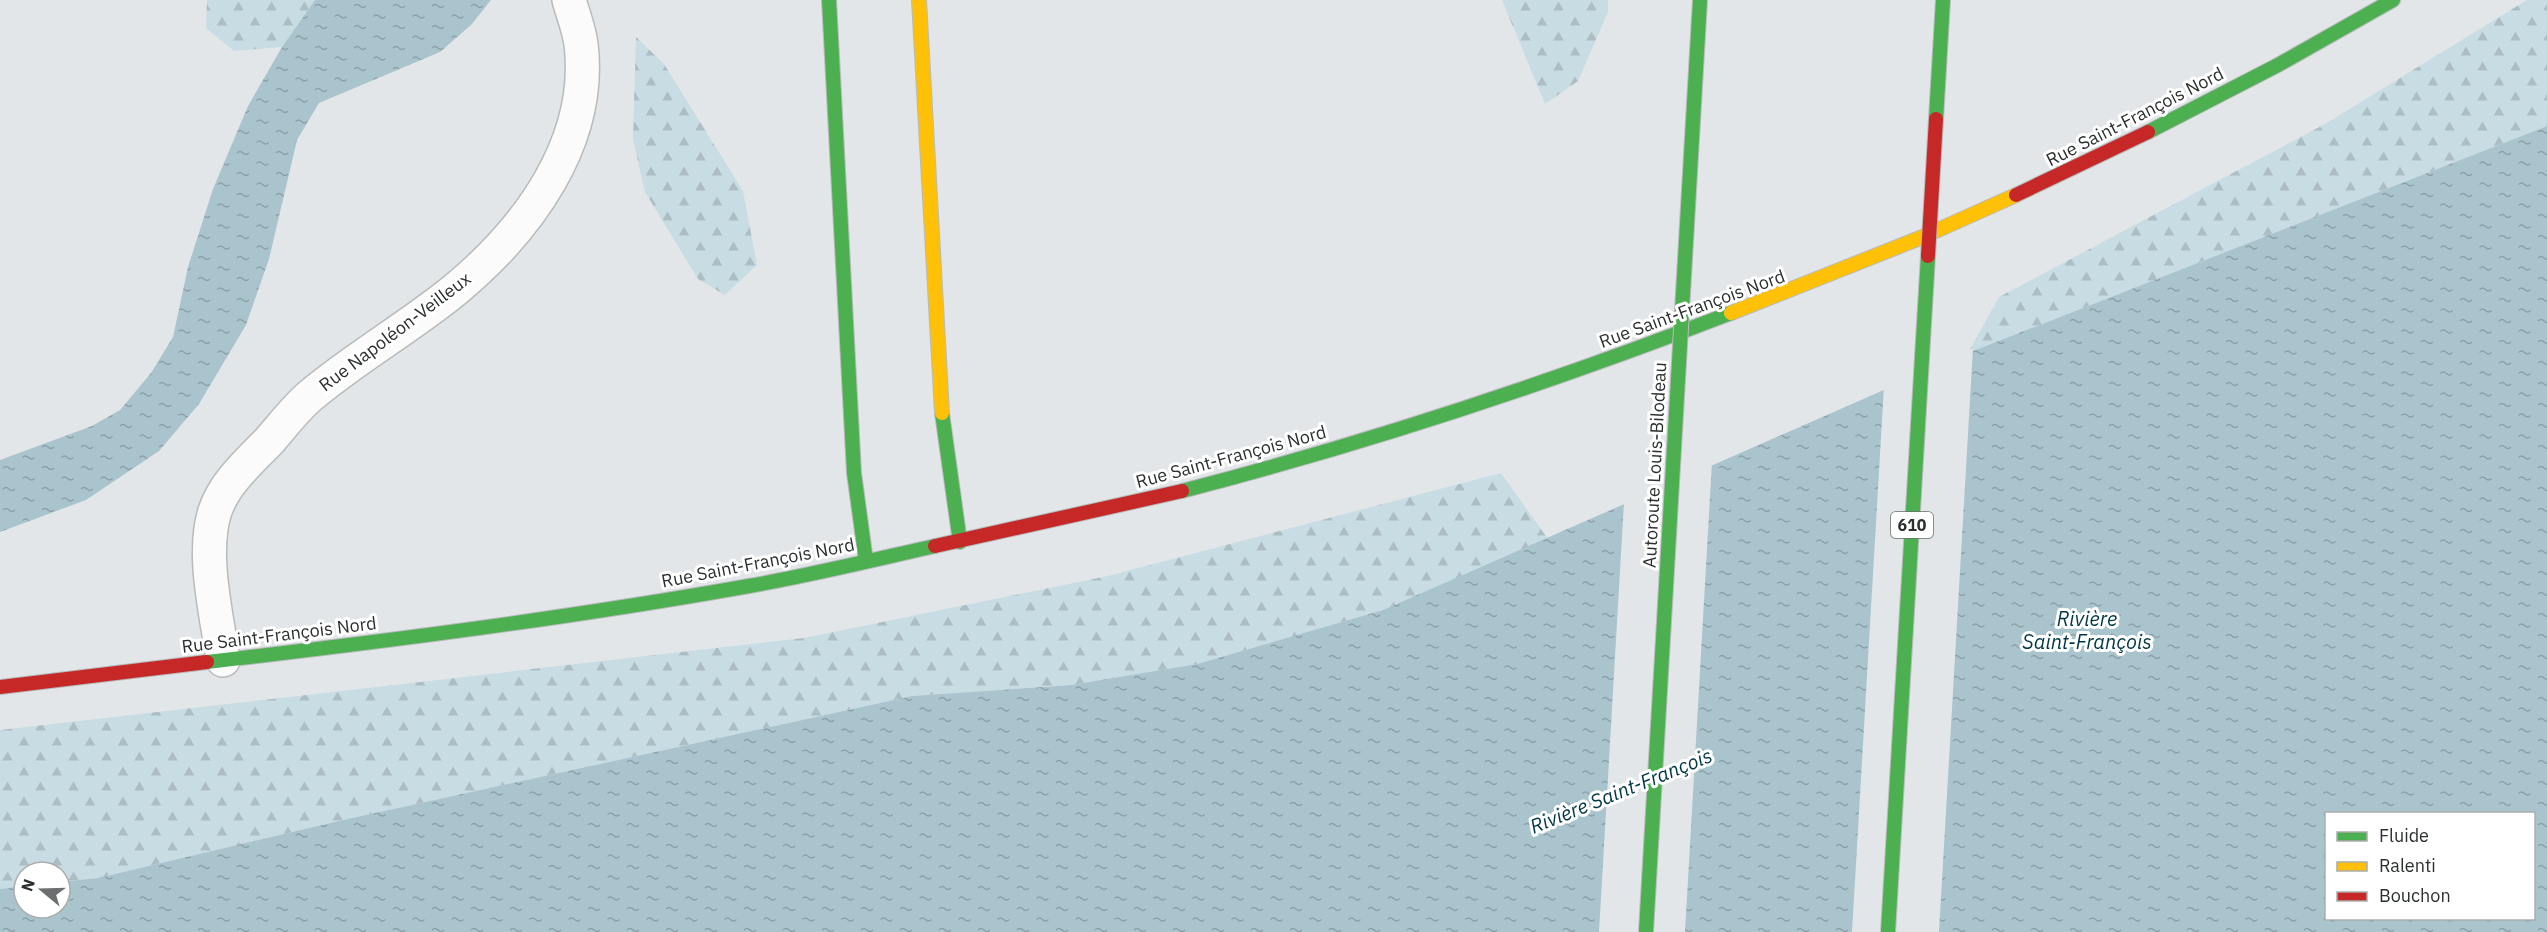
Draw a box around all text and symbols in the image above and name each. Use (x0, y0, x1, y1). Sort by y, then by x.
street label: Rue Saint-François Nord (2042, 62, 2227, 171)
street label: Rue Saint-François Nord (1596, 264, 1788, 353)
street label: Rue Napoléon-Veilleux (314, 267, 475, 396)
street label: Autoroute Louis-Bilodeau (1638, 361, 1671, 568)
street label: Rue Saint-François Nord (1133, 420, 1329, 493)
road number: 610 (1891, 512, 1933, 538)
street label: Rue Saint-François Nord (659, 533, 856, 593)
water label: Rivière Saint-François (2022, 605, 2152, 655)
street label: Rue Saint-François Nord (180, 611, 378, 658)
water label: Rivière Saint-François (1526, 742, 1716, 839)
legend (2325, 812, 2535, 920)
text: Fluide (2379, 824, 2429, 847)
text: Ralenti (2379, 854, 2436, 877)
north arrow (12, 860, 72, 920)
text: N (16, 876, 39, 894)
text: Bouchon (2379, 884, 2451, 907)

